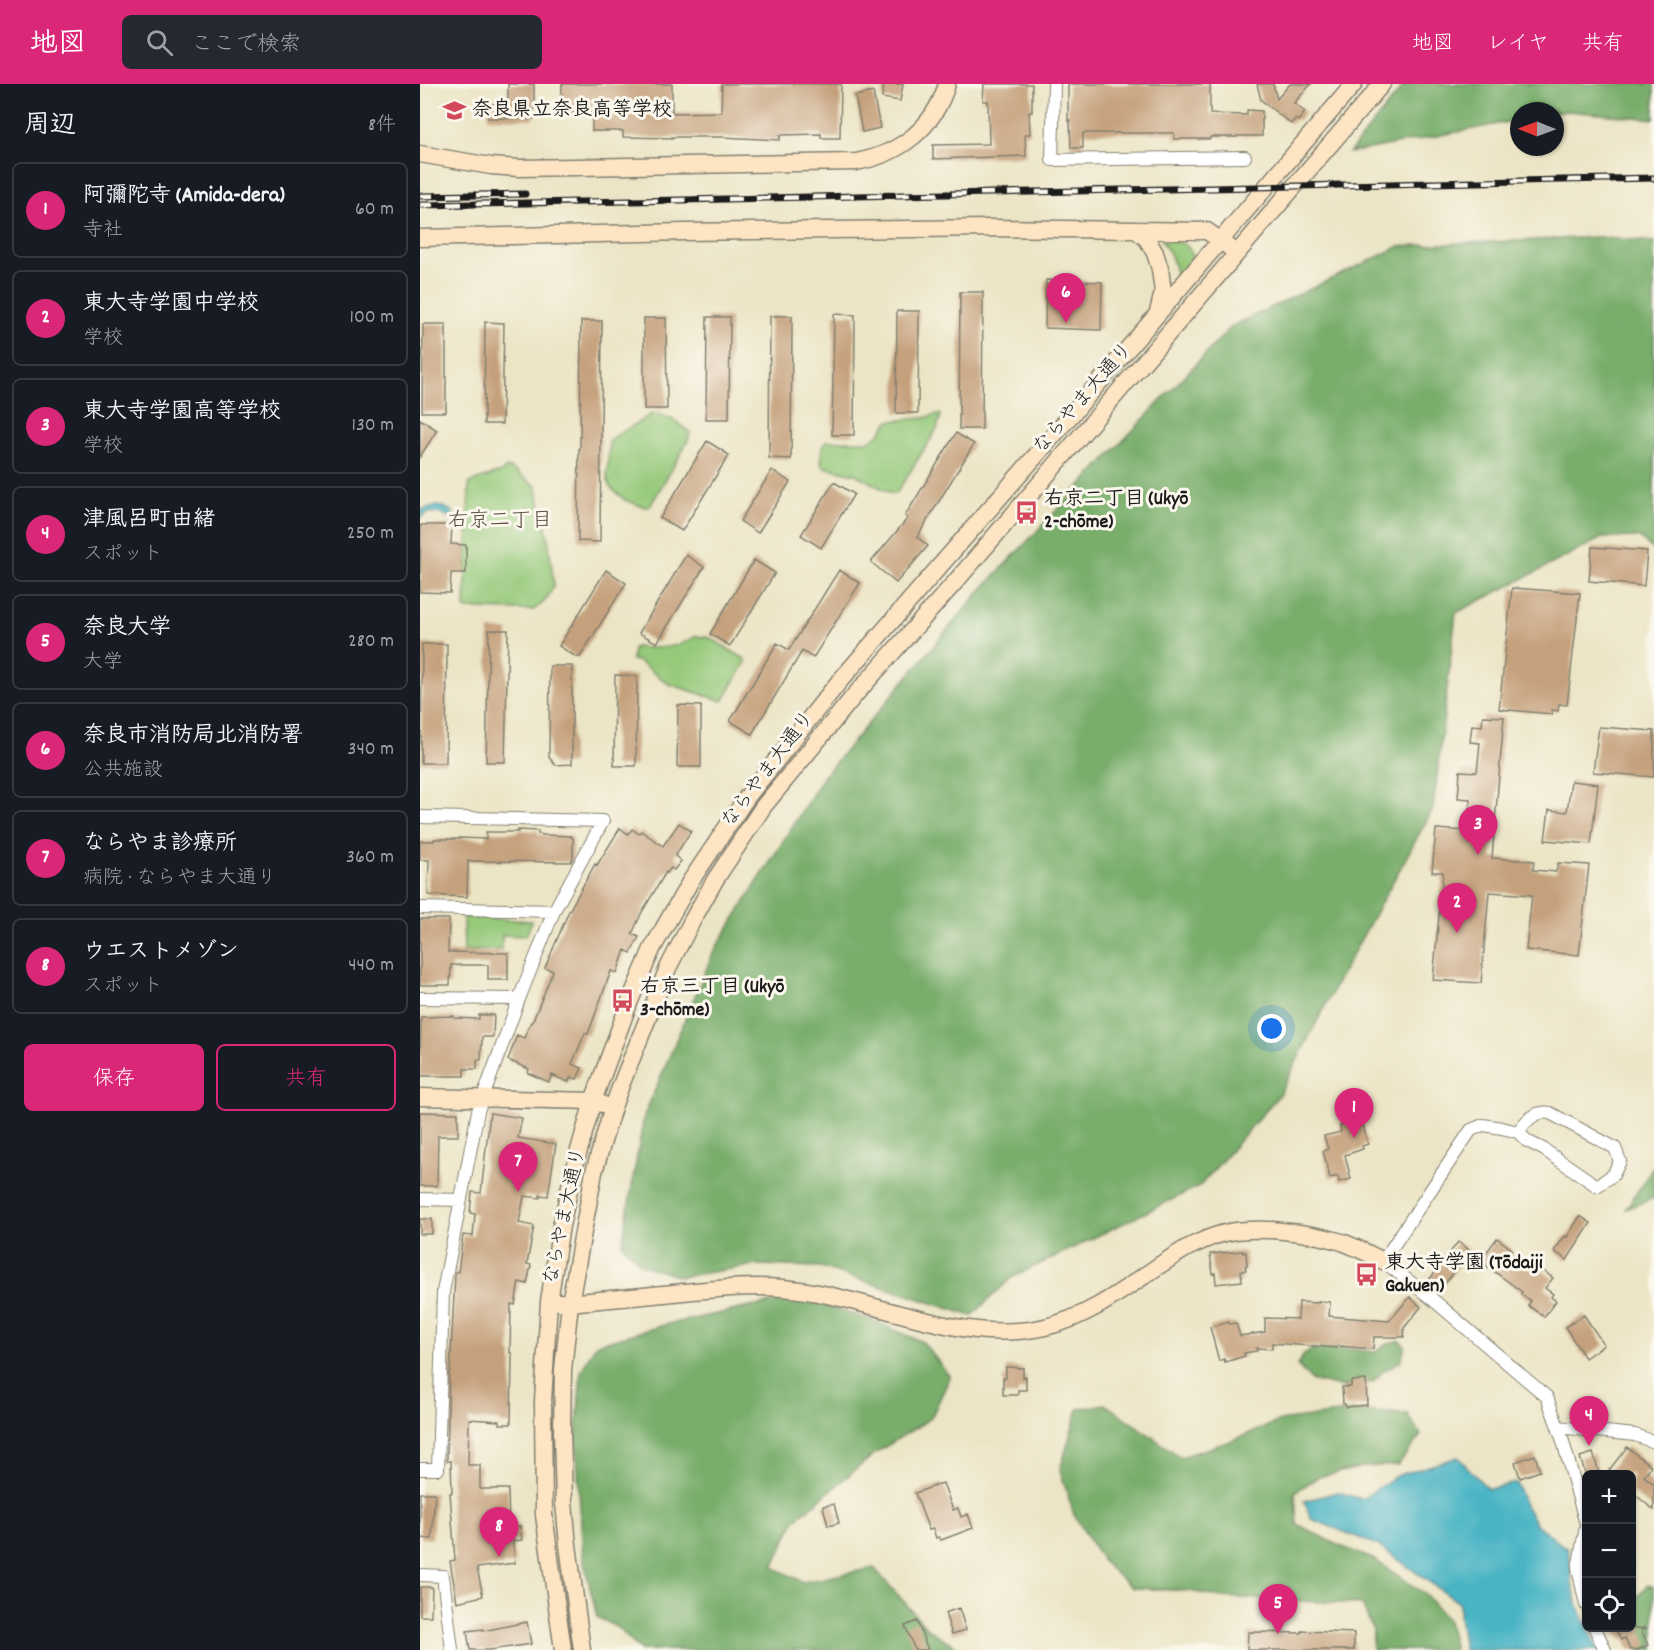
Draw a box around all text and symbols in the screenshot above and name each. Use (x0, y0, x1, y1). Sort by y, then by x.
search box (122, 15, 542, 69)
text: 地図 (30, 26, 86, 66)
icon: search (143, 26, 176, 59)
text: ここで検索 (191, 30, 301, 61)
text: 地図 (1412, 30, 1454, 60)
text: レイヤ (1487, 30, 1549, 60)
text: 共有 (1582, 30, 1624, 60)
place label: 奈良県立奈良高等学校 (472, 97, 672, 125)
school or university icon: 奈良県立奈良高等学校 (441, 98, 467, 124)
north arrow (1510, 102, 1564, 156)
text: 周辺 (24, 108, 76, 145)
text: 8件 (368, 112, 396, 140)
text: 阿彌陀寺 (Amida-dera) (83, 181, 285, 212)
text: 1 (43, 196, 48, 224)
text: 60 m (355, 196, 394, 224)
text: 寺社 (83, 217, 123, 245)
pin: 6 (1046, 274, 1086, 323)
text: 東大寺学園中学校 (83, 289, 259, 320)
text: 2 (41, 304, 50, 332)
text: 100 m (350, 304, 394, 332)
text: 学校 (83, 325, 123, 353)
street label: ならやま大通り (1028, 337, 1140, 461)
text: 東大寺学園高等学校 (83, 397, 281, 428)
text: 3 (41, 412, 50, 440)
text: 130 m (352, 412, 394, 440)
text: 学校 (83, 433, 123, 461)
place label: 右京二丁目 (Ukyō 2-chōme) (1044, 486, 1188, 537)
bus stop icon: 右京二丁目 (Ukyō 2-chōme) (1013, 499, 1039, 525)
text: 津風呂町由緒 (83, 505, 215, 536)
district label: 右京二丁目 (448, 507, 553, 537)
text: 4 (41, 520, 50, 548)
text: 250 m (347, 520, 394, 548)
text: スポット (83, 541, 163, 569)
text: 奈良大学 (83, 613, 171, 644)
text: 5 (41, 628, 50, 656)
text: 280 m (348, 628, 394, 656)
text: 大学 (83, 649, 123, 677)
street label: ならやま大通り (716, 706, 822, 834)
text: 奈良市消防局北消防署 (83, 721, 303, 752)
text: 6 (41, 736, 50, 764)
text: 340 m (348, 736, 394, 764)
text: 公共施設 (83, 757, 163, 785)
pin: 3 (1458, 806, 1498, 855)
text: ならやま診療所 (83, 829, 237, 860)
text: 7 (42, 844, 49, 872)
text: 360 m (346, 844, 394, 872)
text: 病院 · ならやま大通り (83, 865, 277, 893)
pin: 2 (1438, 884, 1476, 933)
text: ウエストメゾン (83, 937, 239, 968)
text: 8 (41, 952, 50, 980)
text: 440 m (348, 952, 394, 980)
text: スポット (83, 973, 163, 1001)
place label: 右京三丁目 (Ukyō 3-chōme) (640, 974, 784, 1025)
bus stop icon: 右京三丁目 (Ukyō 3-chōme) (609, 987, 635, 1013)
your location (1257, 1014, 1286, 1043)
button: 保存 (24, 1044, 204, 1111)
button: 共有 (216, 1044, 396, 1111)
pin: 1 (1334, 1088, 1374, 1138)
pin: 7 (498, 1142, 538, 1192)
street label: ならやま大通り (538, 1145, 594, 1287)
place label: 東大寺学園 (Tōdaiji Gakuen) (1385, 1250, 1543, 1301)
bus stop icon: 東大寺学園 (Tōdaiji Gakuen) (1354, 1262, 1380, 1288)
pin: 4 (1570, 1396, 1608, 1446)
map controls (1582, 1470, 1636, 1632)
button: + (1582, 1470, 1636, 1524)
pin: 8 (480, 1508, 518, 1557)
button: − (1582, 1524, 1636, 1578)
button: locate (1582, 1578, 1636, 1632)
pin: 5 (1258, 1584, 1298, 1634)

